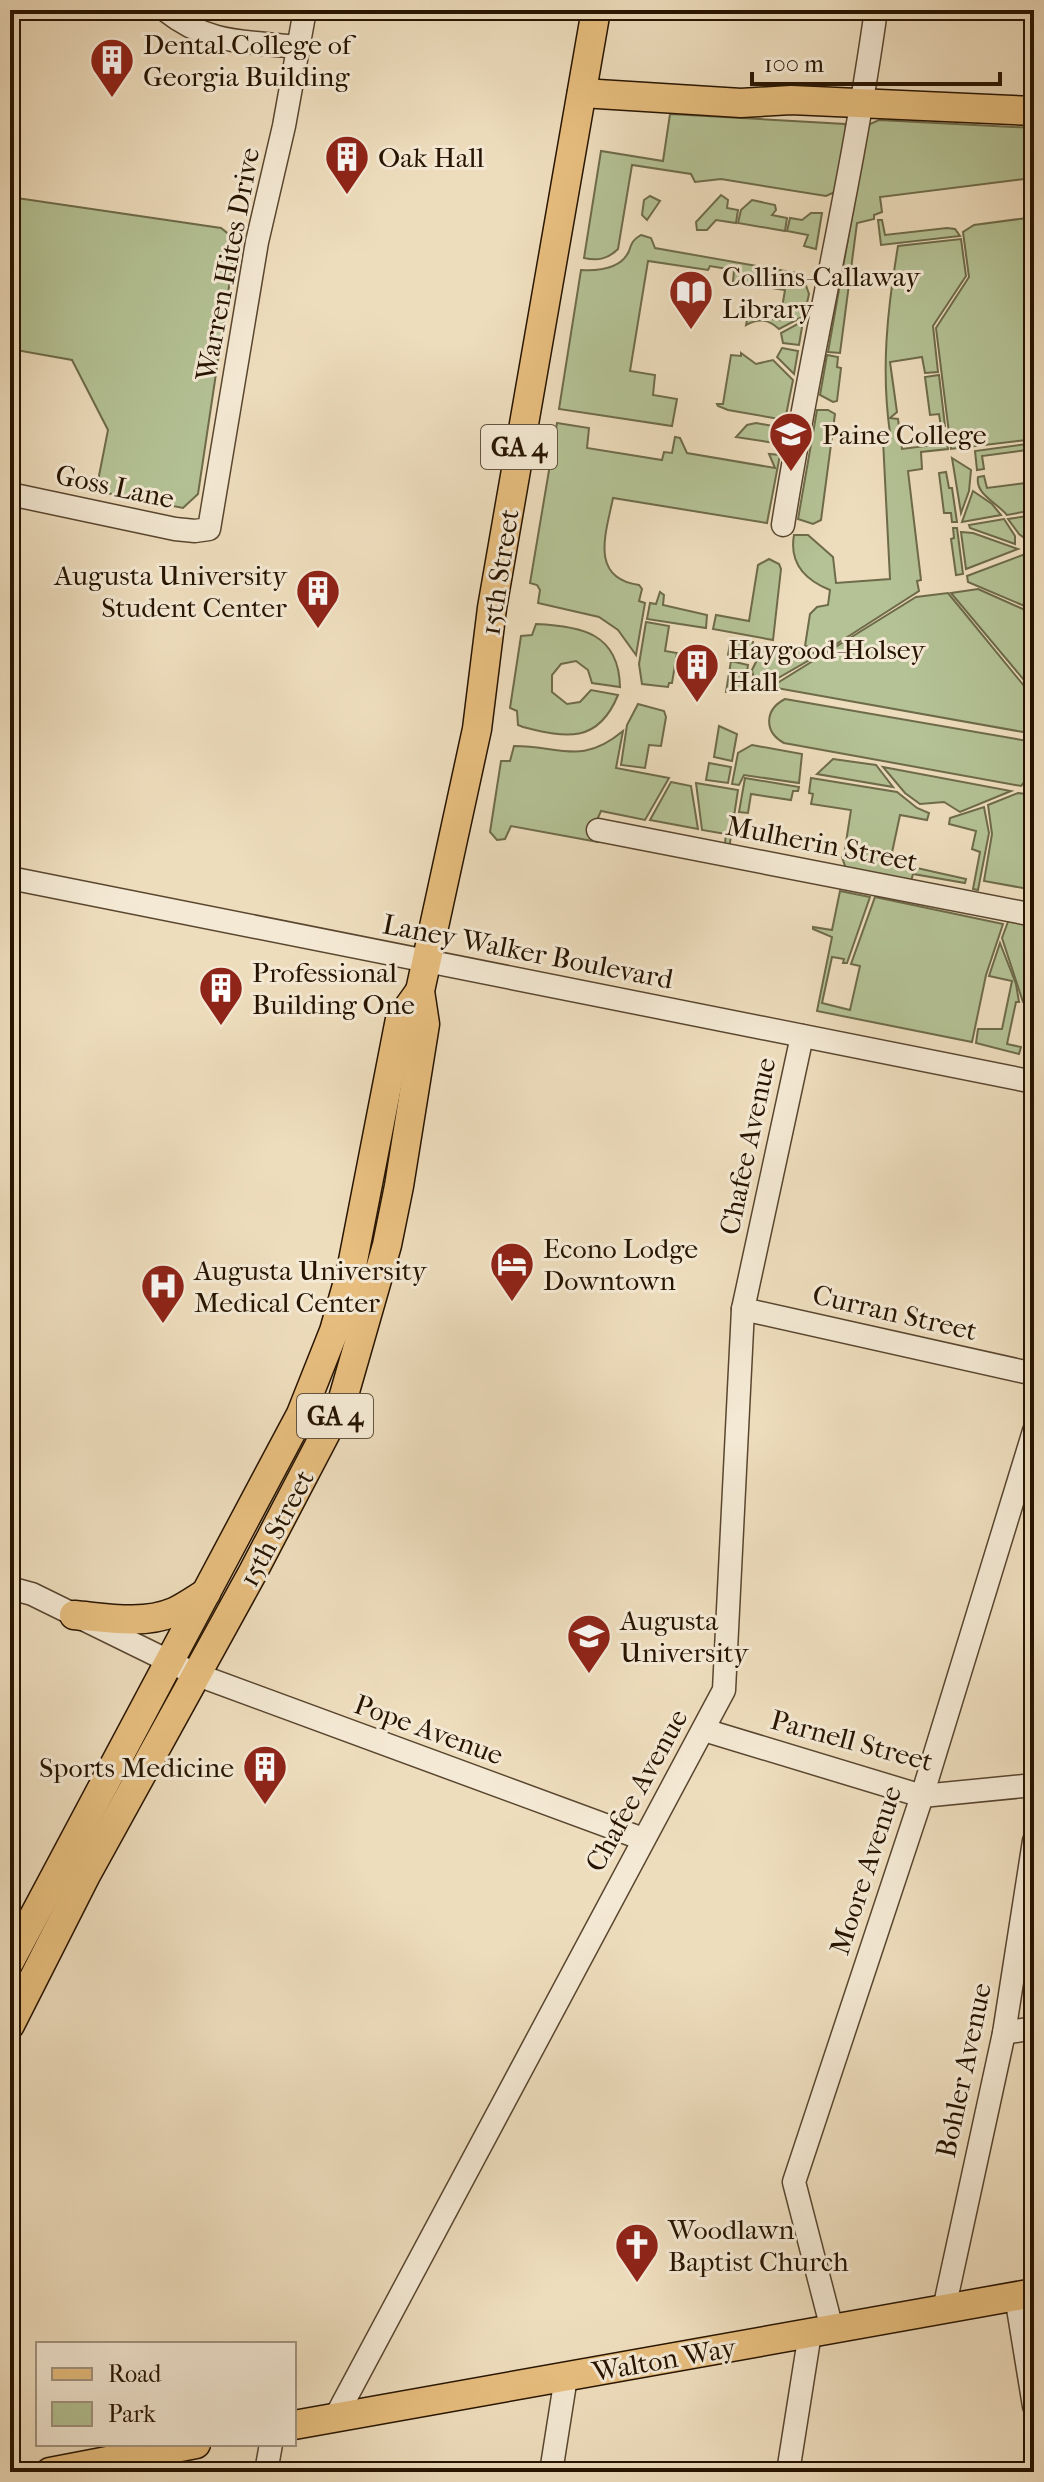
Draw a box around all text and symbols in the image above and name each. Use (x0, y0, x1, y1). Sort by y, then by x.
place label: Dental College of Georgia Building (143, 28, 357, 93)
building icon: Dental College of Georgia Building (88, 36, 136, 99)
scale bar (752, 36, 1000, 86)
text: 100 m (764, 50, 824, 78)
building icon: Oak Hall (323, 133, 371, 196)
place label: Oak Hall (378, 141, 484, 174)
street label: Warren Hites Drive (188, 144, 266, 385)
place label: Collins-Callaway Library (722, 260, 921, 325)
library icon: Collins-Callaway Library (667, 268, 715, 331)
school or university icon: Paine College (767, 410, 815, 473)
place label: Paine College (822, 418, 987, 451)
road number: GA 4 (481, 425, 557, 469)
street label: Goss Lane (52, 458, 177, 515)
street label: 15th Street (473, 506, 526, 638)
place label: Augusta University Student Center (53, 559, 288, 624)
building icon: Augusta University Student Center (294, 567, 342, 630)
place label: Haygood-Holsey Hall (728, 633, 926, 698)
building icon: Haygood-Holsey Hall (673, 641, 721, 704)
street label: Mulherin Street (723, 809, 921, 878)
street label: Laney Walker Boulevard (380, 907, 677, 996)
place label: Professional Building One (252, 956, 415, 1021)
building icon: Professional Building One (197, 964, 245, 1027)
street label: Chafee Avenue (713, 1054, 782, 1238)
place label: Econo Lodge Downtown (543, 1232, 698, 1297)
hotel icon: Econo Lodge Downtown (488, 1240, 536, 1303)
place label: Augusta University Medical Center (193, 1254, 428, 1319)
hospital icon: Augusta University Medical Center (139, 1262, 187, 1325)
street label: Curran Street (810, 1278, 980, 1347)
road number: GA 4 (297, 1394, 373, 1438)
street label: 15th Street (232, 1464, 321, 1592)
place label: Augusta University (619, 1604, 749, 1669)
school or university icon: Augusta University (565, 1612, 613, 1675)
street label: Pope Avenue (350, 1687, 508, 1772)
street label: Chafee Avenue (578, 1703, 695, 1877)
street label: Parnell Street (767, 1703, 937, 1778)
building icon: Sports Medicine (241, 1743, 289, 1806)
place label: Sports Medicine (39, 1751, 234, 1784)
street label: Moore Avenue (823, 1781, 908, 1959)
street label: Bohler Avenue (929, 1980, 998, 2160)
place label: Woodlawn Baptist Church (667, 2213, 849, 2278)
church icon: Woodlawn Baptist Church (613, 2221, 661, 2284)
street label: Walton Way (589, 2330, 740, 2389)
legend (36, 2342, 296, 2446)
text: Road (108, 2360, 162, 2388)
text: Park (108, 2400, 156, 2428)

